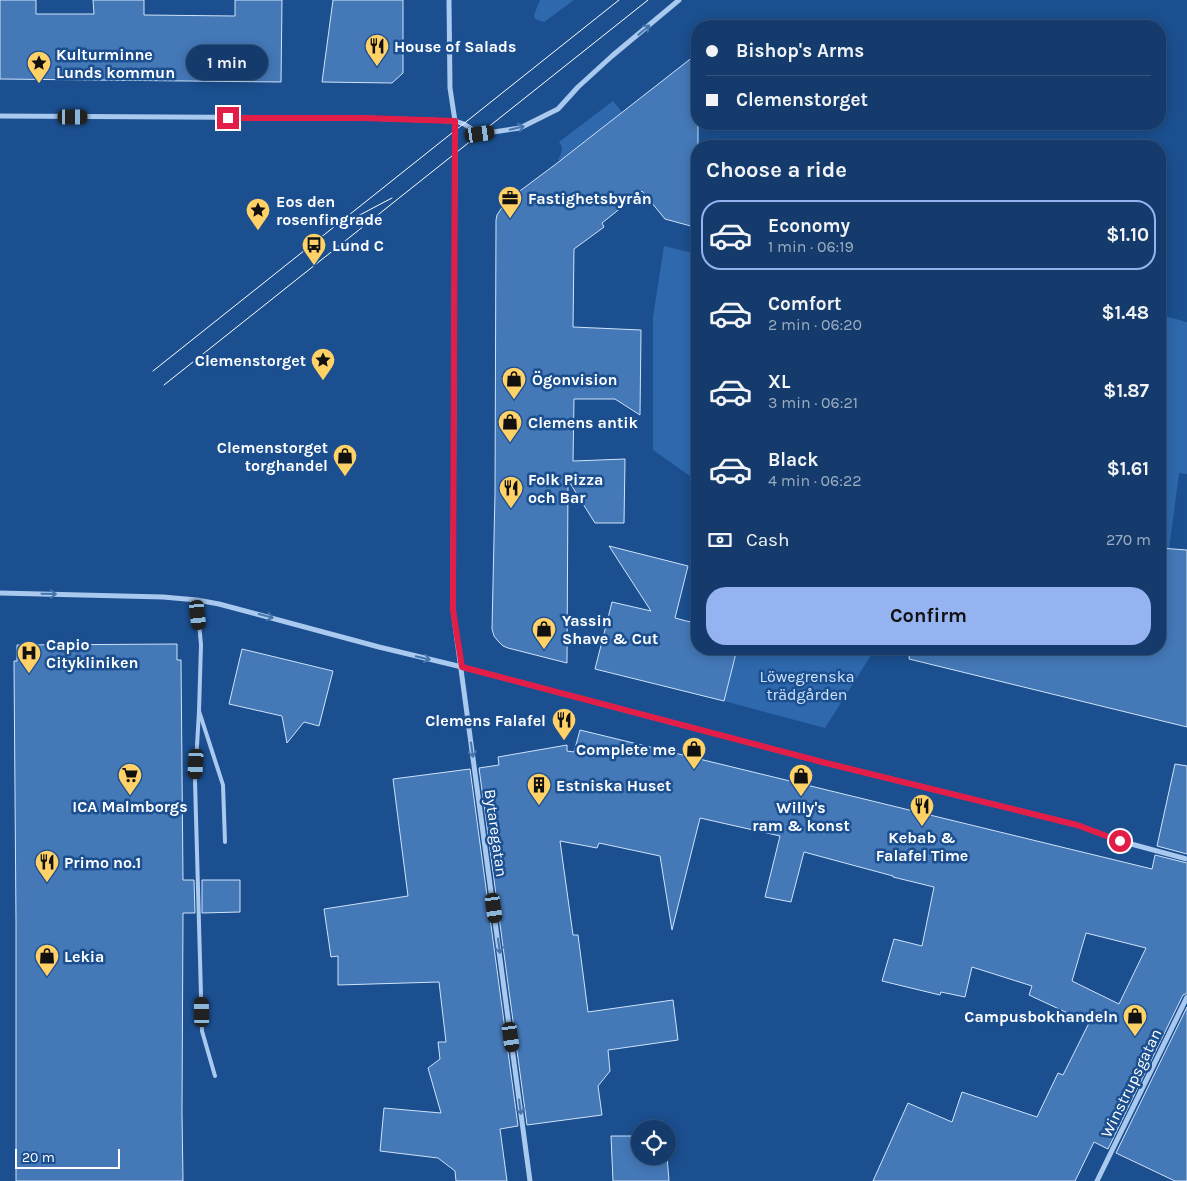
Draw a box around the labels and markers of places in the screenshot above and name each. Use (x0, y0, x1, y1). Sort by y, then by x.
restaurant icon: House of Salads (364, 33, 390, 67)
place label: House of Salads (394, 37, 516, 56)
place label: Kulturminne Lunds kommun (56, 45, 175, 82)
place icon: Kulturminne Lunds kommun (26, 50, 52, 84)
office icon: Fastighetsbyrån (497, 185, 523, 219)
place label: Fastighetsbyrån (528, 189, 652, 208)
place label: Eos den rosenfingrade (276, 192, 383, 229)
place icon: Eos den rosenfingrade (245, 197, 271, 231)
bus stop icon: Lund C (301, 232, 327, 266)
place label: Lund C (332, 236, 384, 255)
place icon: Clemenstorget (310, 347, 336, 381)
place label: Clemenstorget (195, 351, 306, 370)
shop icon: Ögonvision (501, 366, 527, 400)
place label: Ögonvision (532, 370, 618, 389)
shop icon: Clemens antik (497, 409, 523, 443)
place label: Clemens antik (528, 413, 638, 432)
place label: Clemenstorget torghandel (217, 438, 328, 475)
shop icon: Clemenstorget torghandel (332, 443, 358, 477)
place label: Folk Pizza och Bar (528, 470, 603, 507)
restaurant icon: Folk Pizza och Bar (498, 475, 524, 509)
place label: Yassin Shave & Cut (562, 611, 658, 648)
shop icon: Yassin Shave & Cut (531, 616, 557, 650)
place label: Capio Citykliniken (46, 635, 138, 672)
hospital icon: Capio Citykliniken (16, 640, 42, 674)
restaurant icon: Clemens Falafel (551, 707, 577, 741)
place label: Clemens Falafel (425, 711, 546, 730)
shop icon: Complete me (681, 736, 707, 770)
place label: Complete me (576, 740, 676, 759)
supermarket icon: ICA Malmborgs (117, 762, 143, 796)
shop icon: Willy's ram & konst (788, 763, 814, 797)
building icon: Estniska Huset (526, 772, 552, 806)
place label: Estniska Huset (556, 776, 671, 795)
restaurant icon: Kebab & Falafel Time (909, 793, 935, 827)
place label: ICA Malmborgs (72, 797, 188, 816)
place label: Willy's ram & konst (752, 798, 850, 835)
place label: Kebab & Falafel Time (876, 828, 968, 865)
restaurant icon: Primo no.1 (34, 849, 60, 883)
place label: Primo no.1 (64, 853, 141, 872)
shop icon: Lekia (34, 943, 60, 977)
place label: Lekia (64, 947, 104, 966)
shop icon: Campusbokhandeln (1122, 1003, 1148, 1037)
place label: Campusbokhandeln (964, 1007, 1118, 1026)

